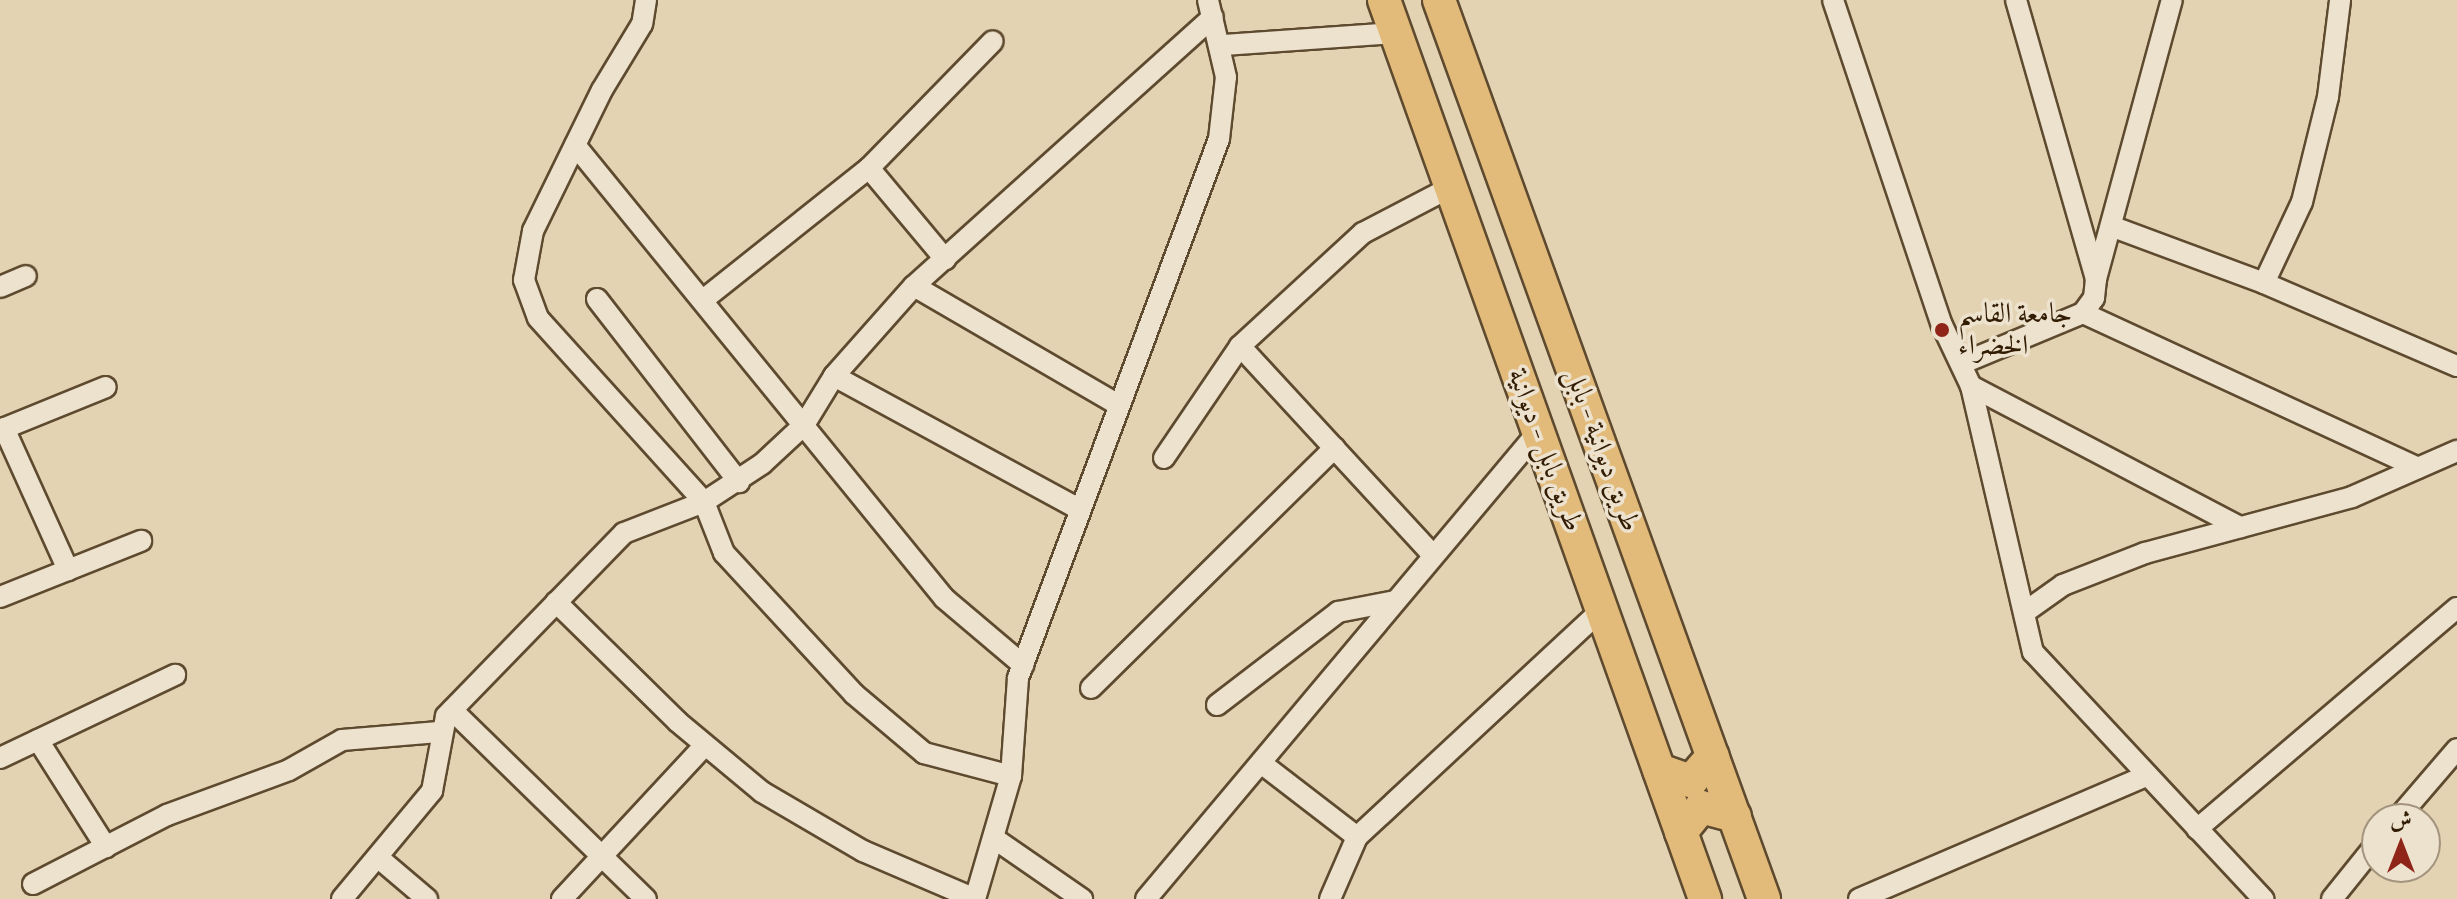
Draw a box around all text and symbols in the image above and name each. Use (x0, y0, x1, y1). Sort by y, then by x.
place label: جامعة القاسم الخضراء (1958, 297, 2072, 363)
marker: جامعة القاسم الخضراء (1933, 321, 1951, 339)
street label: طريق بابل - ديوانية (1500, 364, 1590, 536)
street label: طريق ديوانية - بابل (1557, 364, 1647, 536)
north arrow (2361, 803, 2441, 883)
text: ش (2390, 807, 2412, 834)

